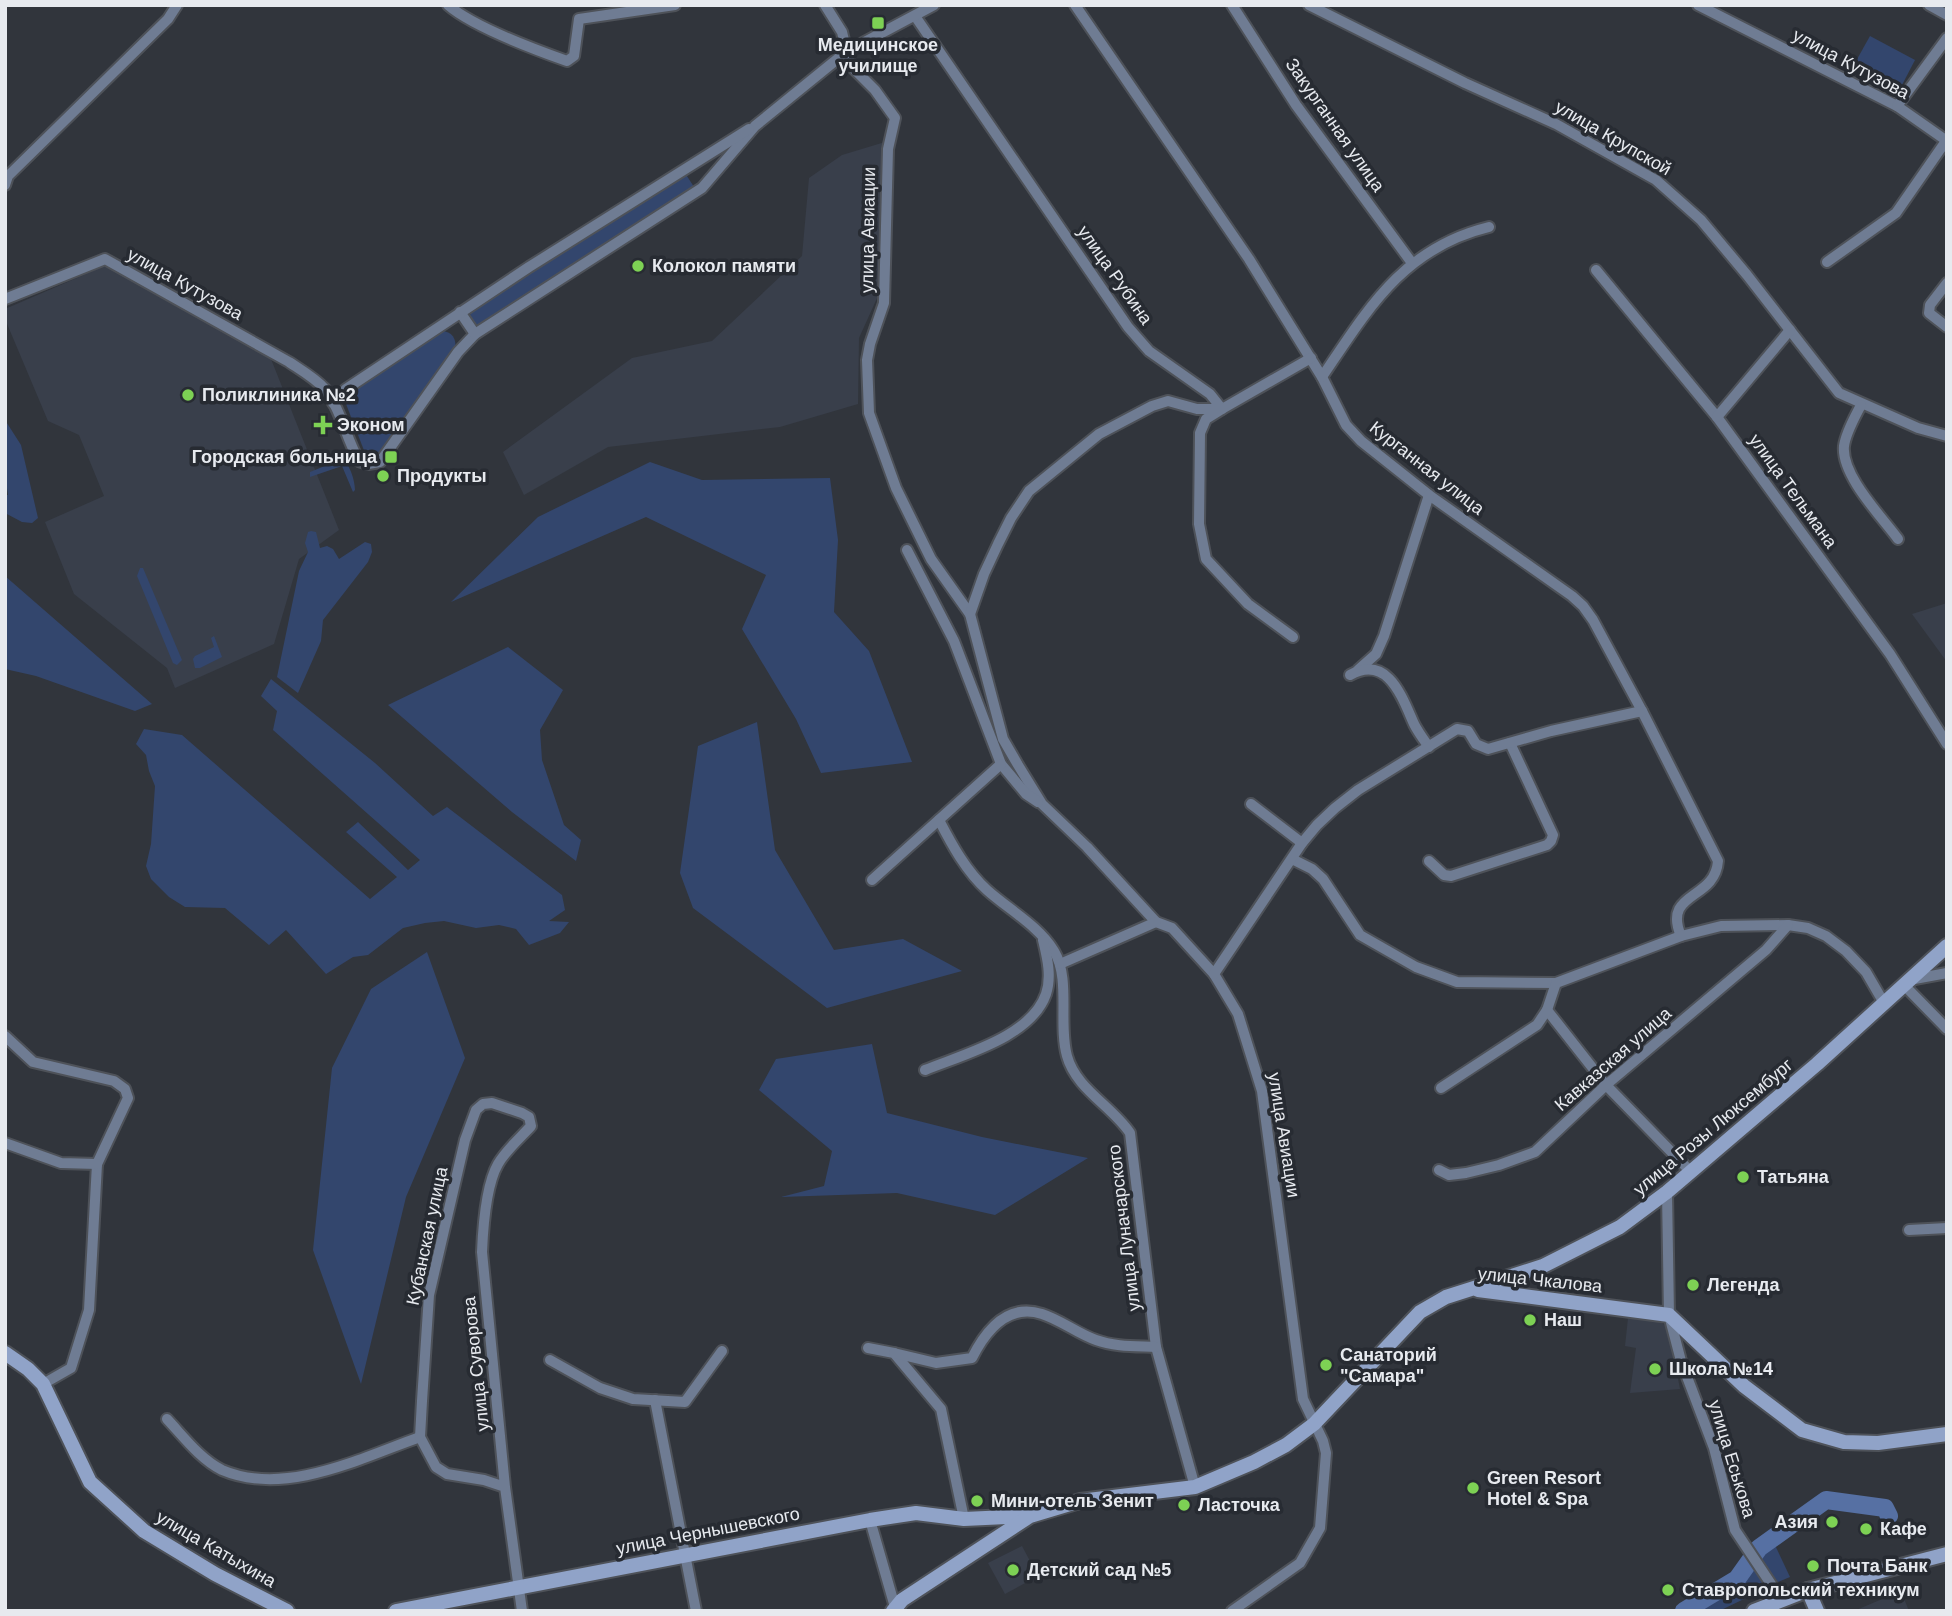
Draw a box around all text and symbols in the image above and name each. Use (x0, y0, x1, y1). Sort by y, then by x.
marker: Медицинское училище (870, 15, 886, 31)
street label: улица Кутузова (1789, 25, 1913, 104)
place label: Медицинское училище (818, 35, 938, 76)
street label: Закурганная улица (1281, 55, 1389, 196)
street label: улица Крупской (1551, 97, 1675, 179)
street label: улица Авиации (857, 167, 879, 293)
street label: улица Рубина (1074, 222, 1157, 329)
street label: улица Кутузова (124, 244, 247, 324)
place label: Колокол памяти (652, 256, 796, 276)
marker: Колокол памяти (630, 258, 646, 274)
place label: Поликлиника №2 (202, 385, 356, 405)
marker: Поликлиника №2 (180, 387, 196, 403)
place label: Эконом (337, 415, 405, 435)
marker: Эконом (315, 417, 331, 433)
street label: Курганная улица (1366, 417, 1489, 519)
street label: улица Тельмана (1745, 430, 1842, 553)
place label: Городская больница (192, 447, 378, 467)
marker: Городская больница (383, 449, 399, 465)
place label: Продукты (397, 466, 487, 486)
marker: Продукты (375, 468, 391, 484)
street label: Кавказская улица (1551, 1002, 1676, 1115)
street label: улица Розы Люксембург (1629, 1054, 1797, 1199)
street label: улица Авиации (1264, 1071, 1304, 1199)
street label: улица Луначарского (1104, 1144, 1144, 1312)
street label: Кубанская улица (403, 1164, 452, 1307)
place label: Татьяна (1757, 1167, 1830, 1187)
marker: Татьяна (1735, 1169, 1751, 1185)
street label: улица Чкалова (1477, 1264, 1604, 1297)
place label: Легенда (1707, 1275, 1780, 1295)
marker: Легенда (1685, 1277, 1701, 1293)
street label: улица Суворова (459, 1295, 493, 1432)
place label: Наш (1544, 1310, 1582, 1330)
marker: Наш (1522, 1312, 1538, 1328)
place label: Санаторий "Самара" (1340, 1345, 1437, 1386)
marker: Санаторий "Самара" (1318, 1357, 1334, 1373)
place label: Школа №14 (1669, 1359, 1773, 1379)
marker: Школа №14 (1647, 1361, 1663, 1377)
street label: улица Еськова (1705, 1398, 1760, 1521)
place label: Green Resort Hotel & Spa (1487, 1468, 1601, 1509)
marker: Green Resort Hotel & Spa (1465, 1480, 1481, 1496)
place label: Мини-отель Зенит (991, 1491, 1154, 1511)
marker: Мини-отель Зенит (969, 1493, 985, 1509)
place label: Ласточка (1198, 1495, 1281, 1515)
marker: Ласточка (1176, 1497, 1192, 1513)
street label: улица Чернышевского (615, 1503, 801, 1559)
street label: улица Катыхина (153, 1507, 280, 1592)
place label: Азия (1774, 1512, 1818, 1532)
marker: Азия (1824, 1514, 1840, 1530)
place label: Кафе (1880, 1519, 1927, 1539)
marker: Кафе (1858, 1521, 1874, 1537)
place label: Почта Банк (1827, 1556, 1929, 1576)
marker: Почта Банк (1805, 1558, 1821, 1574)
place label: Детский сад №5 (1027, 1560, 1171, 1580)
marker: Детский сад №5 (1005, 1562, 1021, 1578)
place label: Ставропольский техникум (1682, 1580, 1920, 1600)
marker: Ставропольский техникум (1660, 1582, 1676, 1598)

